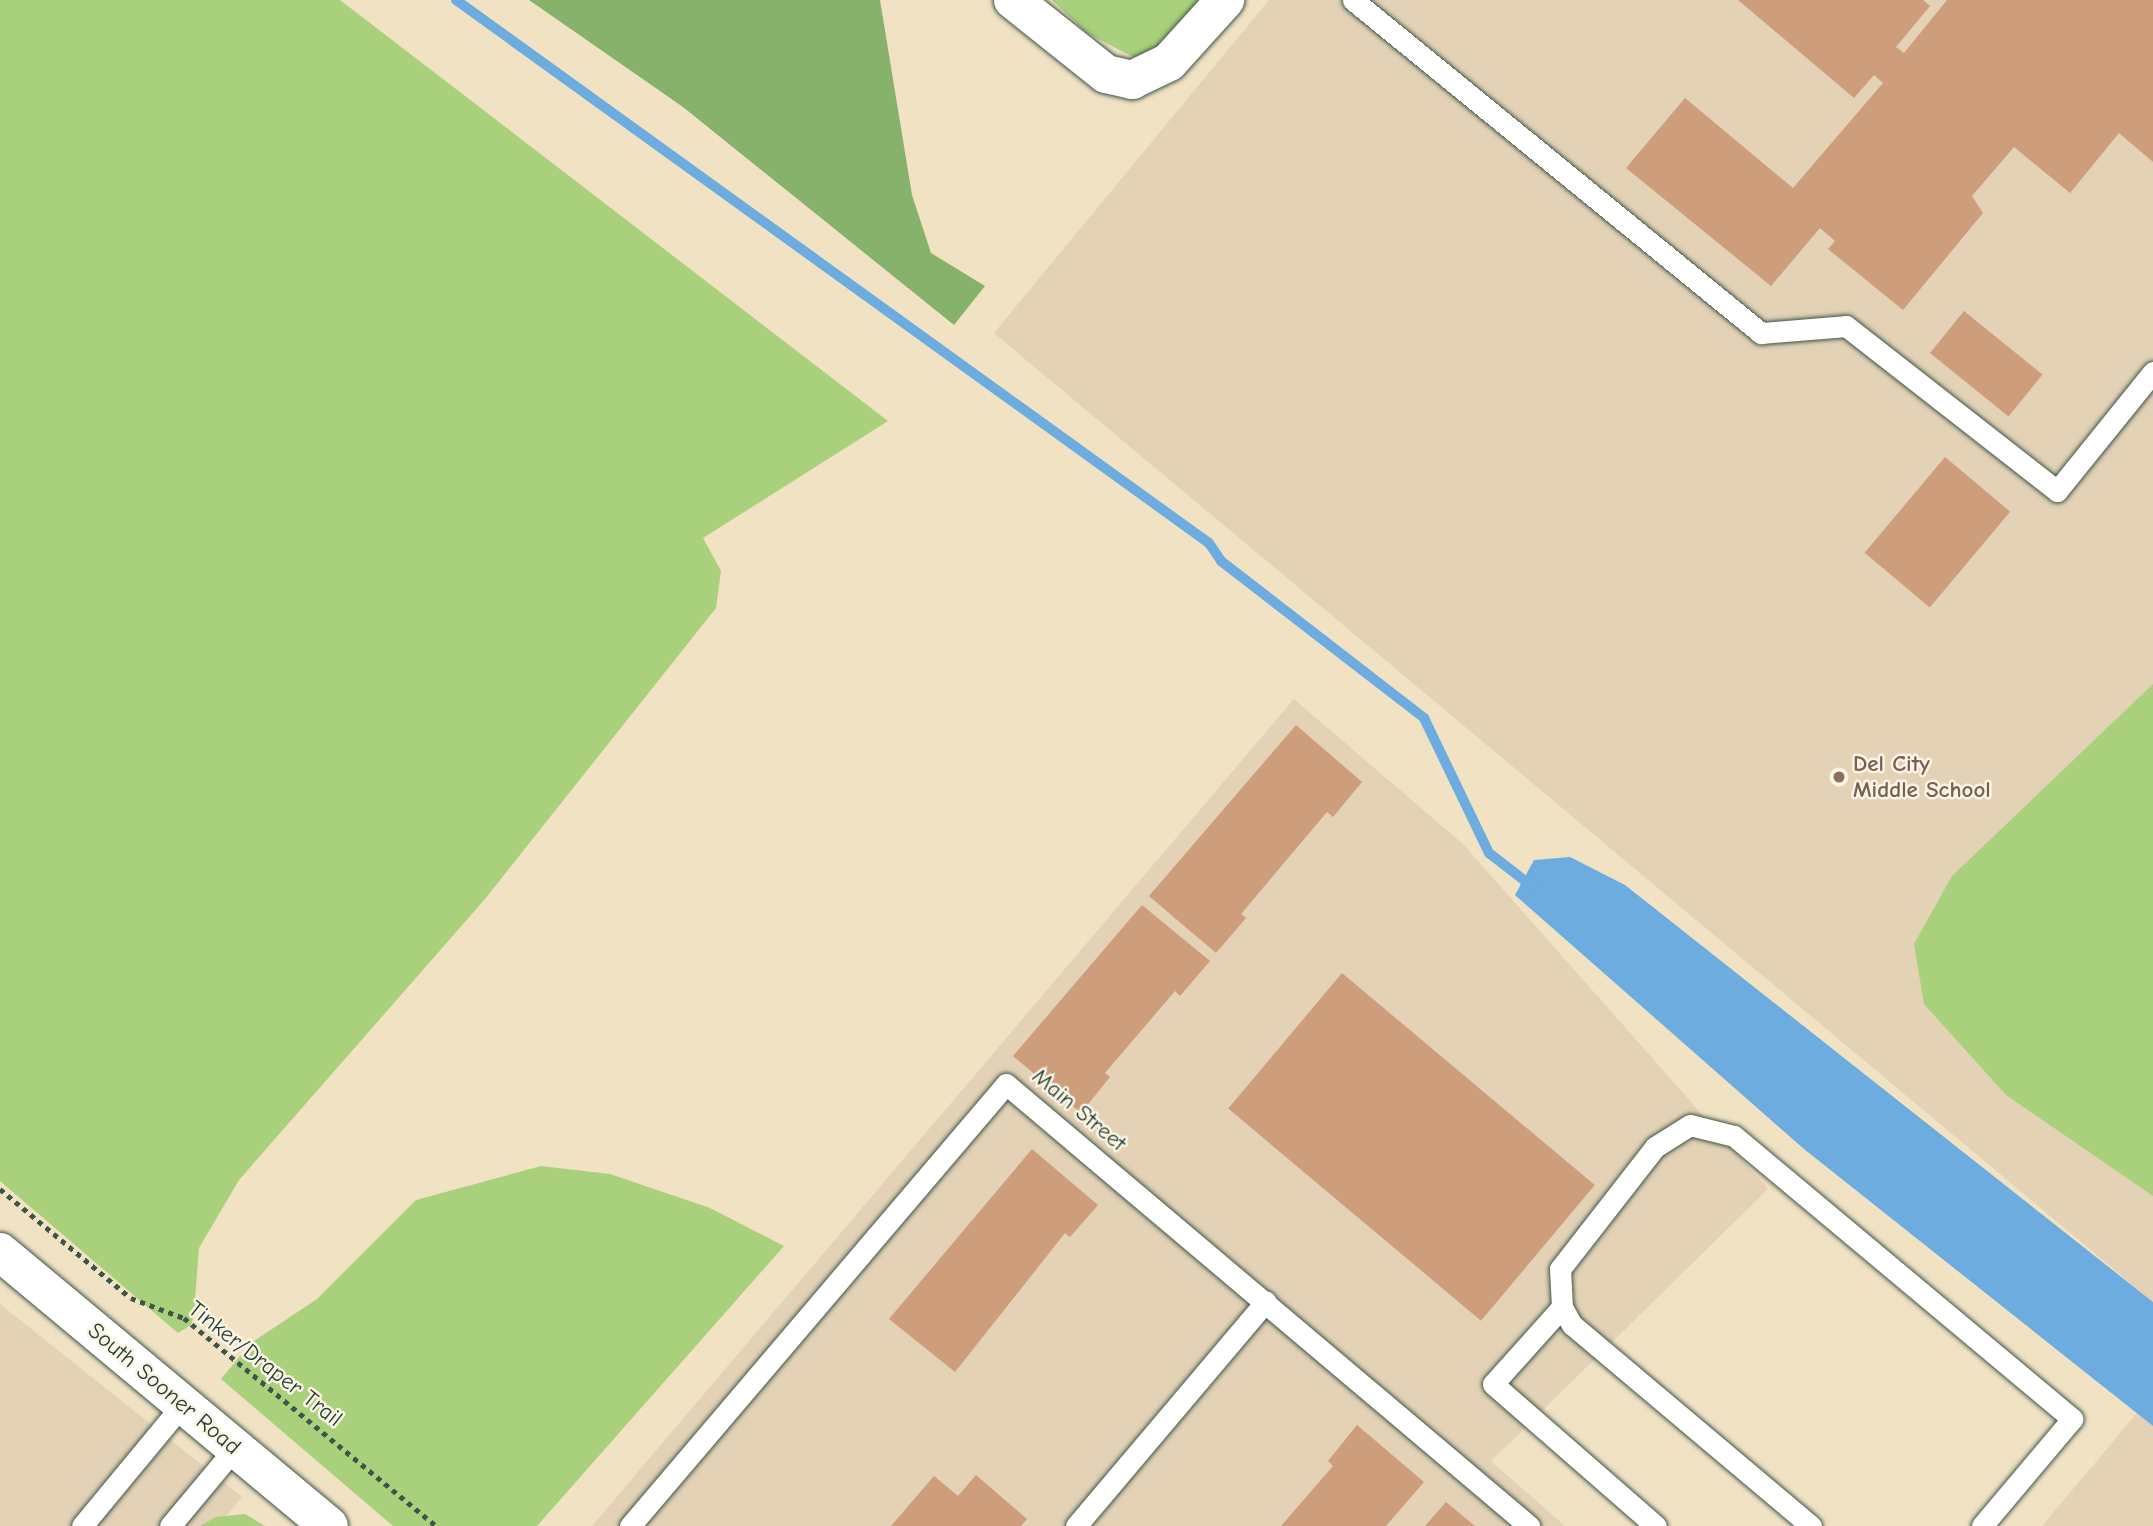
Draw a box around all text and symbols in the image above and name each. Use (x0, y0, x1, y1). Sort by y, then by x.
place label: Del City Middle School (1853, 750, 1991, 804)
marker: Del City Middle School (1831, 769, 1847, 785)
street label: Main Street (1026, 1063, 1132, 1157)
street label: Tinker/Draper Trail (182, 1295, 348, 1433)
street label: South Sooner Road (82, 1317, 246, 1461)

